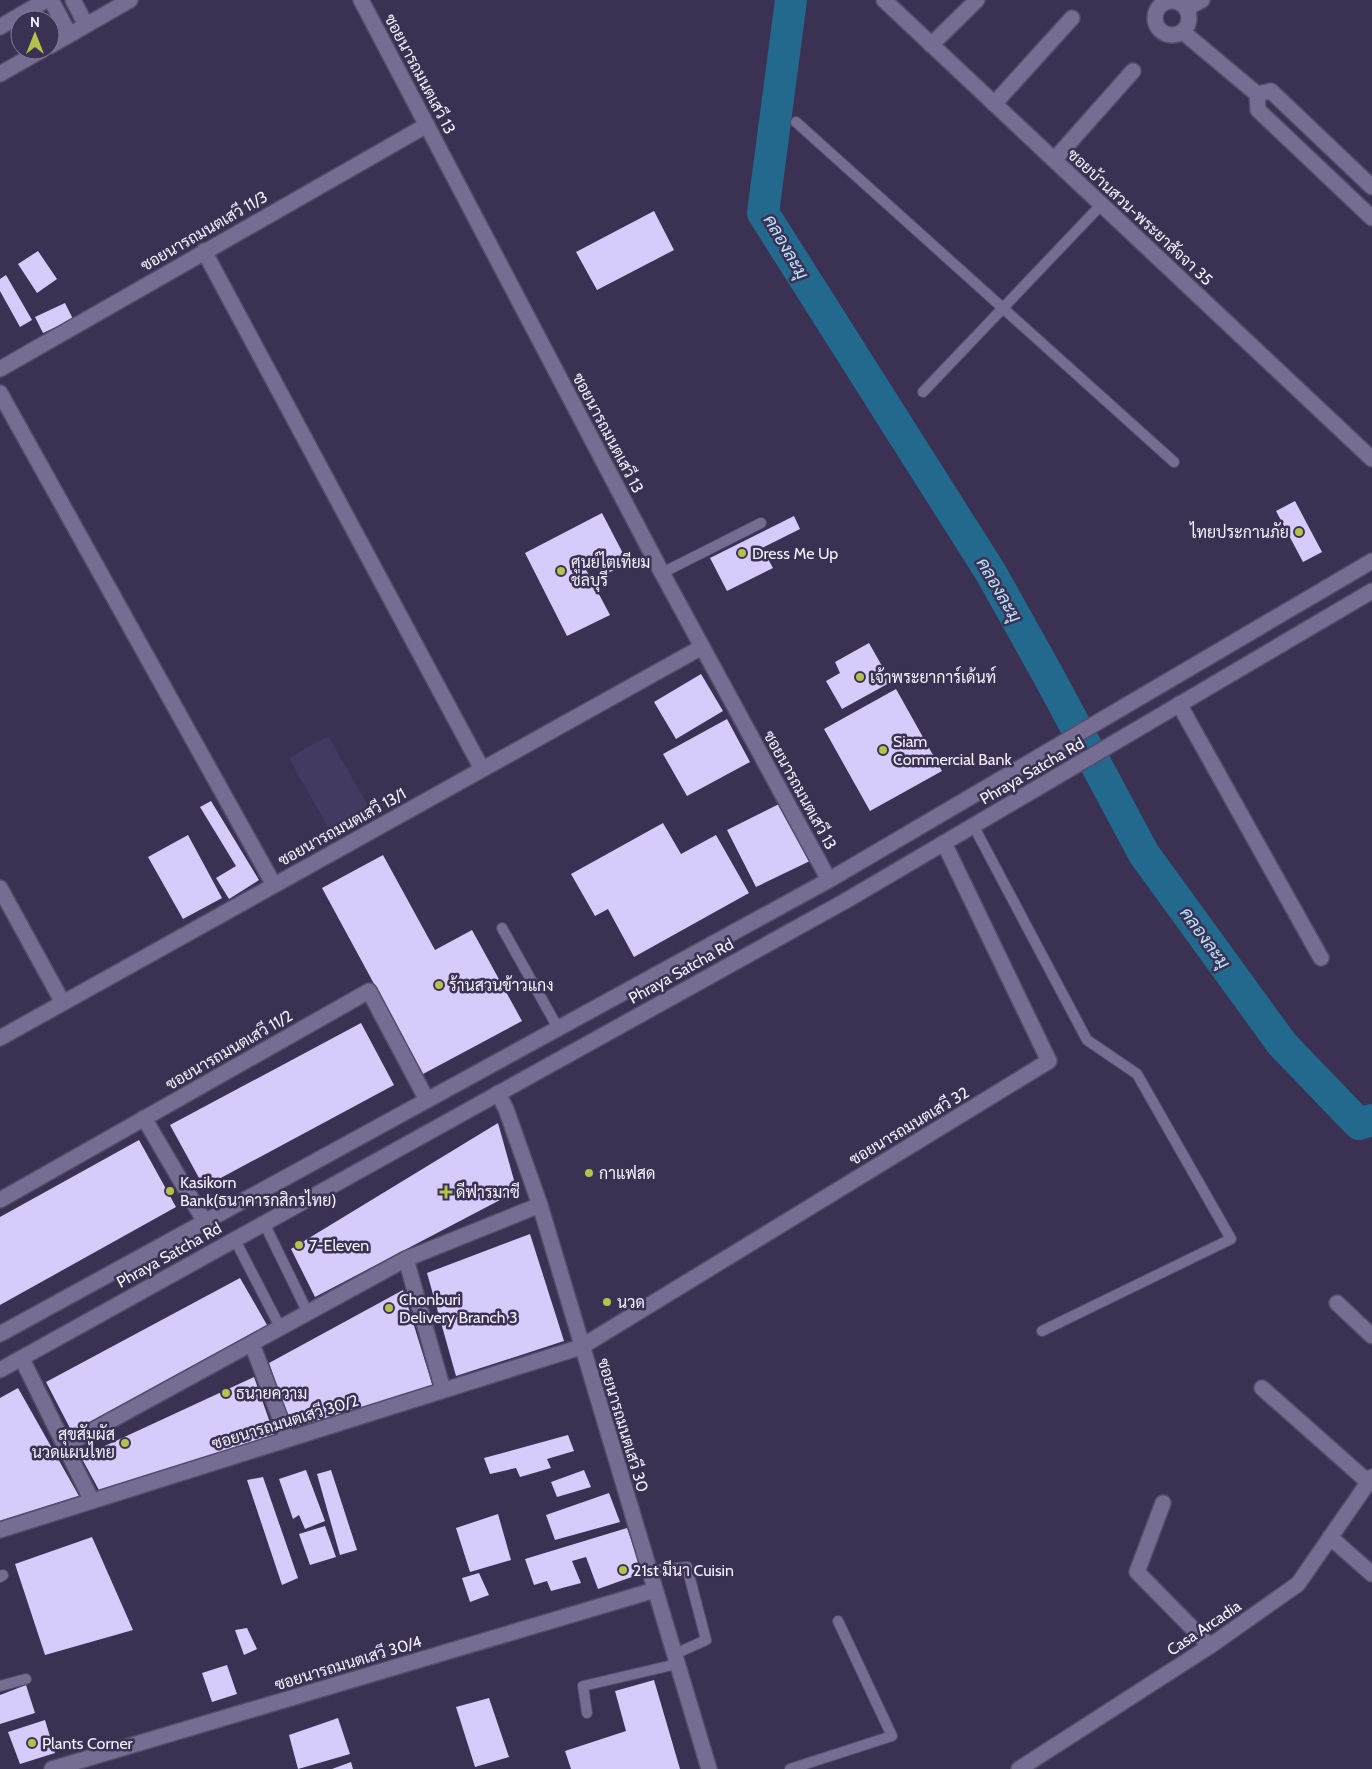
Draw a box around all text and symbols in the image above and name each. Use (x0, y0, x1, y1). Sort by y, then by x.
north arrow (10, 10, 60, 60)
street label: ซอยนารถมนตเสวี 13 (380, 10, 461, 137)
text: N (30, 13, 40, 31)
street label: ซอยบ้านสวน-พระยาสัจจา 35 (1063, 144, 1217, 289)
street label: ซอยนารถมนตเสวี 11/3 (136, 185, 271, 275)
water label: คลองละมุ (758, 211, 813, 284)
street label: ซอยนารถมนตเสวี 13 (568, 369, 649, 496)
place label: ไทยประกานภัย (1188, 521, 1289, 542)
marker: ไทยประกานภัย (1293, 526, 1305, 538)
place label: Dress Me Up (752, 544, 838, 563)
marker: Dress Me Up (736, 547, 748, 559)
place label: ศูนย์ไตเทียม ชลบุรี (571, 550, 650, 592)
water label: คลองละมุ (971, 554, 1026, 627)
marker: ศูนย์ไตเทียม ชลบุรี (555, 565, 567, 577)
place label: เจ้าพระยาการ์เด้นท์ (870, 665, 996, 687)
marker: เจ้าพระยาการ์เด้นท์ (854, 671, 866, 683)
street label: ซอยนารถมนตเสวี 13 (759, 726, 842, 853)
place label: Siam Commercial Bank (893, 732, 1012, 769)
street label: Phraya Satcha Rd (977, 734, 1087, 808)
marker: Siam Commercial Bank (877, 744, 889, 756)
street label: ซอยนารถมนตเสวี 13/1 (274, 782, 409, 870)
water label: คลองละมุ (1174, 903, 1235, 974)
street label: Phraya Satcha Rd (625, 934, 737, 1008)
place label: ร้านสวนข้าวแกง (449, 975, 554, 995)
marker: ร้านสวนข้าวแกง (433, 979, 445, 991)
street label: ซอยนารถมนตเสวี 11/2 (161, 1004, 296, 1094)
street label: ซอยนารถมนตเสวี 32 (845, 1081, 972, 1169)
place label: กาแฟสด (599, 1164, 656, 1183)
marker: กาแฟสด (583, 1167, 595, 1179)
place label: Kasikorn Bank(ธนาคารกสิกรไทย) (180, 1173, 337, 1210)
place label: ดีฟารมาซี (456, 1181, 520, 1202)
marker: Kasikorn Bank(ธนาคารกสิกรไทย) (164, 1185, 176, 1197)
marker: ดีฟารมาซี (440, 1186, 452, 1198)
street label: Phraya Satcha Rd (113, 1218, 225, 1292)
place label: 7-Eleven (309, 1236, 369, 1255)
marker: 7-Eleven (293, 1239, 305, 1251)
place label: Chonburi Delivery Branch 3 (399, 1290, 518, 1327)
place label: นวด (617, 1293, 645, 1312)
marker: นวด (601, 1296, 613, 1308)
marker: Chonburi Delivery Branch 3 (383, 1302, 395, 1314)
street label: ซอยนารถมนตเสวี 30 (594, 1355, 654, 1494)
place label: ธนายความ (236, 1384, 307, 1403)
marker: ธนายความ (220, 1387, 232, 1399)
street label: ซอยนารถมนตเสวี 30/2 (209, 1389, 361, 1453)
place label: สุขสัมผัส นวดแผนไทย (32, 1424, 115, 1462)
marker: สุขสัมผัส นวดแผนไทย (119, 1437, 131, 1449)
place label: 21st มีนา Cuisin (633, 1559, 734, 1580)
marker: 21st มีนา Cuisin (617, 1564, 629, 1576)
street label: Casa Arcadia (1163, 1596, 1245, 1660)
street label: ซอยนารถมนตเสวี 30/4 (272, 1630, 424, 1694)
place label: Plants Corner (42, 1734, 134, 1753)
marker: Plants Corner (26, 1737, 38, 1749)

